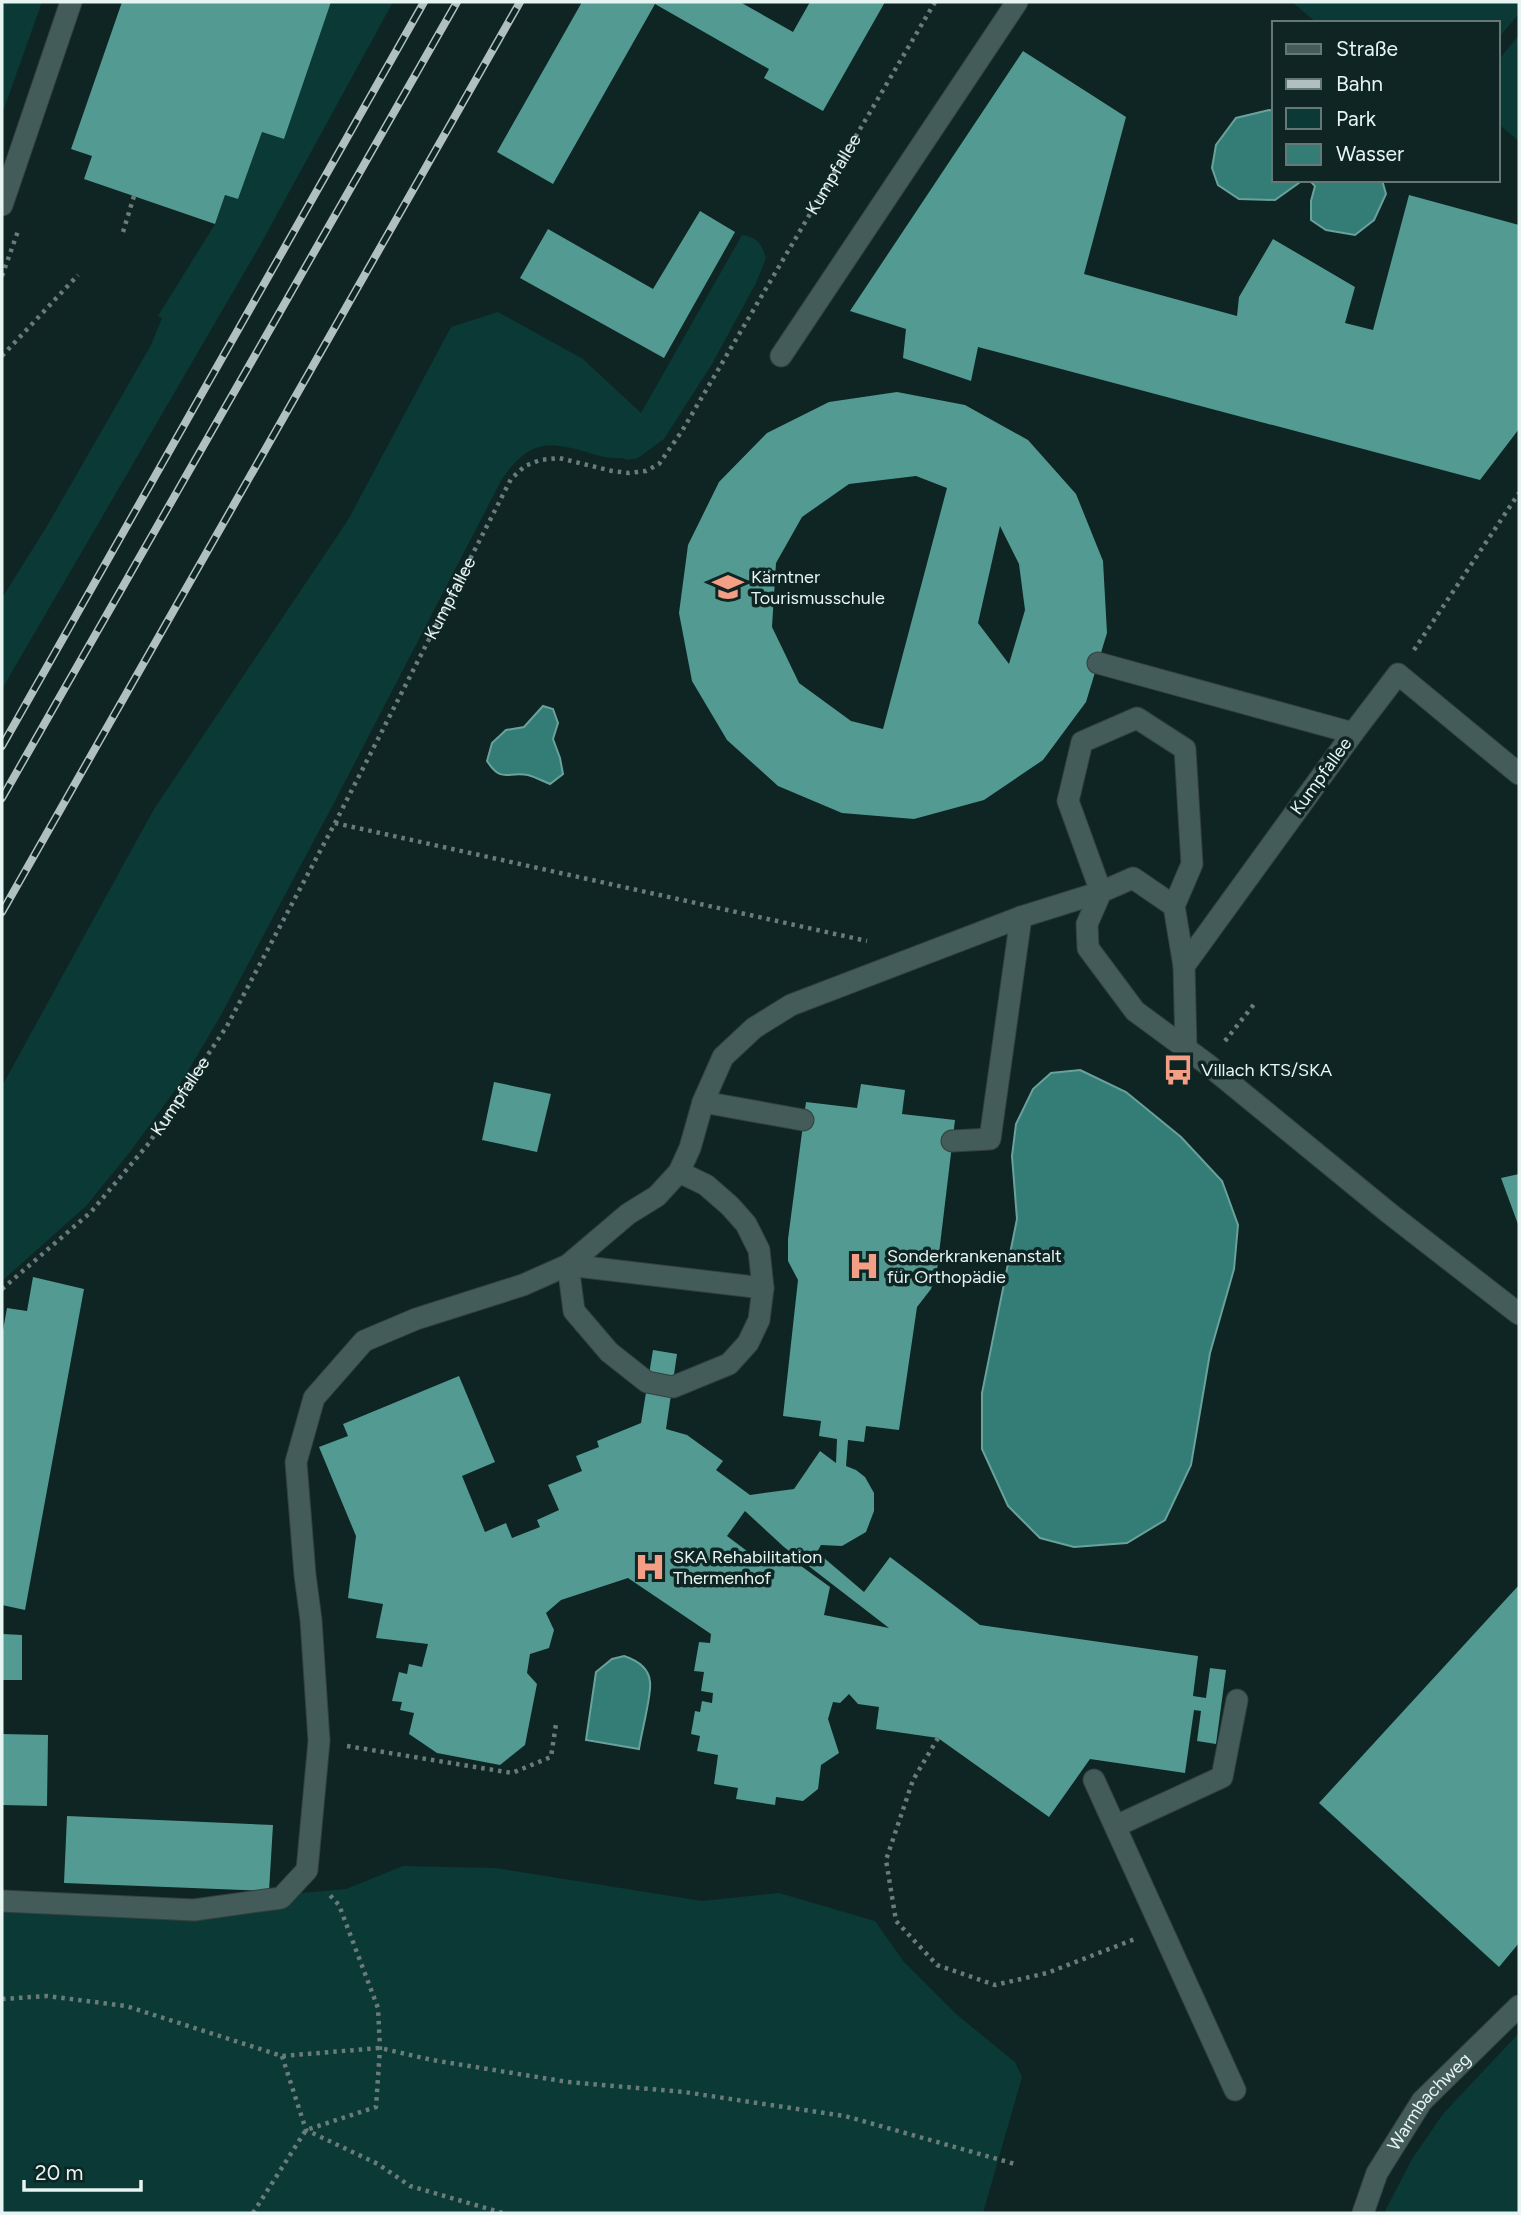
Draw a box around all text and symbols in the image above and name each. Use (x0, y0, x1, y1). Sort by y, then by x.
legend (1272, 21, 1500, 182)
text: Straße (1336, 36, 1398, 61)
text: Bahn (1336, 71, 1383, 96)
text: Park (1336, 106, 1377, 131)
street label: Kumpfallee (801, 130, 866, 219)
text: Wasser (1336, 141, 1404, 166)
street label: Kumpfallee (420, 553, 481, 643)
place label: Kärntner Tourismusschule (751, 566, 885, 609)
school or university icon: Kärntner Tourismusschule (711, 570, 745, 604)
street label: Kumpfallee (1286, 733, 1357, 819)
street label: Kumpfallee (146, 1052, 214, 1140)
bus stop icon: Villach KTS/SKA (1161, 1053, 1195, 1087)
place label: Villach KTS/SKA (1201, 1059, 1332, 1081)
place label: Sonderkrankenanstalt für Orthopädie (887, 1245, 1062, 1288)
hospital icon: Sonderkrankenanstalt für Orthopädie (847, 1249, 881, 1283)
place label: SKA Rehabilitation Thermenhof (673, 1546, 822, 1589)
hospital icon: SKA Rehabilitation Thermenhof (633, 1550, 667, 1584)
street label: Warmbachweg (1383, 2048, 1476, 2155)
scale bar (24, 2148, 142, 2192)
text: 20 m (35, 2160, 83, 2185)

